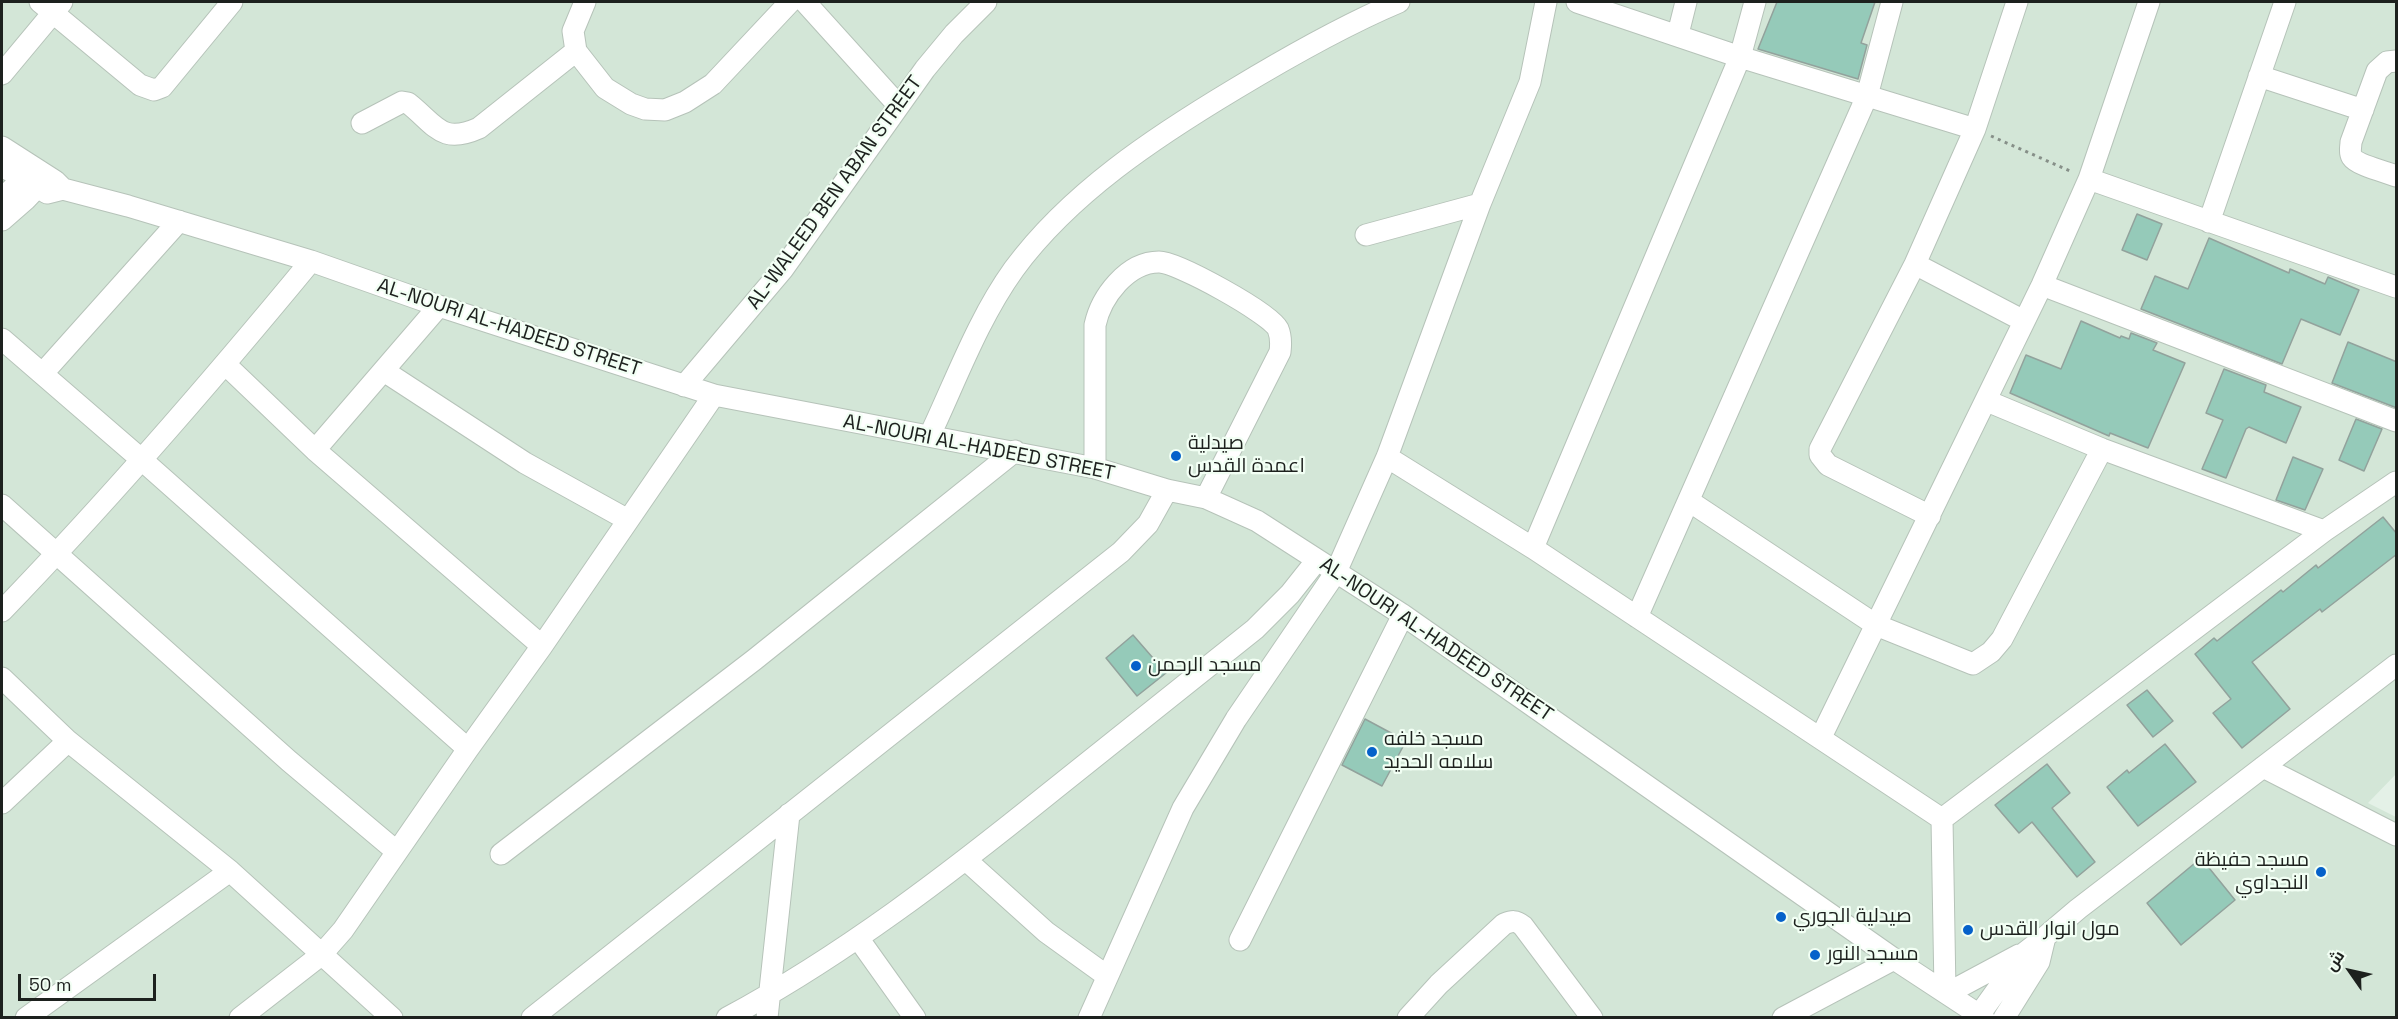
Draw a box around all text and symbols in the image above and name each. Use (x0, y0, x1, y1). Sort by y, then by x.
street label: AL-WALEED BEN ABAN STREET (742, 72, 928, 314)
street label: AL-NOURI AL-HADEED STREET (374, 274, 644, 382)
street label: AL-NOURI AL-HADEED STREET (841, 410, 1117, 486)
place label: صيدلية اعمدة القدس (1188, 432, 1305, 479)
marker: صيدلية اعمدة القدس (1169, 449, 1183, 463)
street label: AL-NOURI AL-HADEED STREET (1315, 553, 1557, 727)
place label: مسجد الرحمن (1148, 654, 1261, 678)
marker: مسجد الرحمن (1129, 659, 1143, 673)
place label: مسجد خلفه سلامه الحديد (1384, 728, 1493, 775)
marker: مسجد خلفه سلامه الحديد (1365, 745, 1379, 759)
place label: مسجد حفيظة النجداوي (2195, 849, 2309, 896)
marker: مسجد حفيظة النجداوي (2314, 865, 2328, 879)
place label: صيدلية الجوري (1793, 905, 1912, 929)
marker: صيدلية الجوري (1774, 910, 1788, 924)
place label: مول انوار القدس (1980, 918, 2119, 942)
marker: مول انوار القدس (1961, 923, 1975, 937)
north arrow (2320, 941, 2380, 1001)
place label: مسجد النور (1827, 943, 1919, 967)
text: ش (2320, 946, 2349, 975)
marker: مسجد النور (1808, 948, 1822, 962)
scale bar (21, 962, 159, 1000)
text: 50 m (29, 973, 71, 996)

